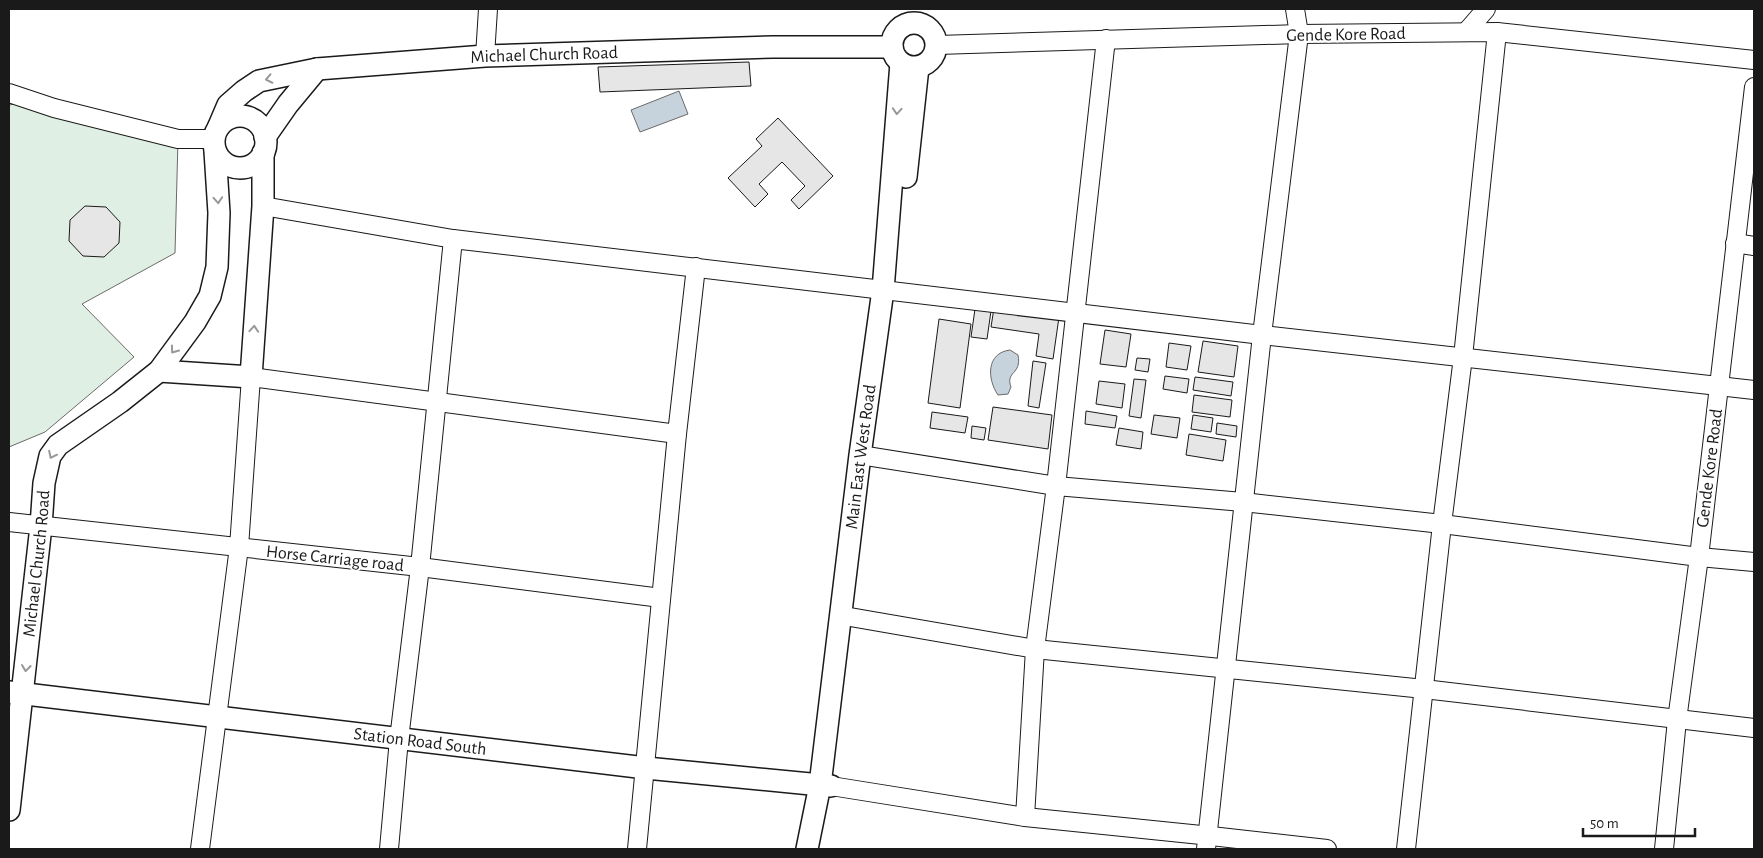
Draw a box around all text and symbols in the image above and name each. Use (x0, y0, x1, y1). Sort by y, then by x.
street label: Gende Kore Road (1286, 25, 1406, 45)
street label: Michael Church Road (470, 44, 618, 67)
one-way arrow (264, 73, 273, 84)
one-way arrow (891, 108, 902, 116)
one-way arrow (213, 196, 224, 204)
one-way arrow (249, 324, 260, 332)
one-way arrow (171, 344, 180, 354)
street label: Main East West Road (843, 383, 880, 530)
street label: Gende Kore Road (1694, 408, 1726, 529)
one-way arrow (48, 450, 59, 459)
street label: Michael Church Road (21, 490, 53, 638)
street label: Horse Carriage road (265, 543, 405, 575)
one-way arrow (20, 664, 31, 672)
street label: Station Road South (352, 725, 487, 759)
scale bar (1583, 806, 1696, 838)
text: 50 m (1590, 816, 1619, 831)

